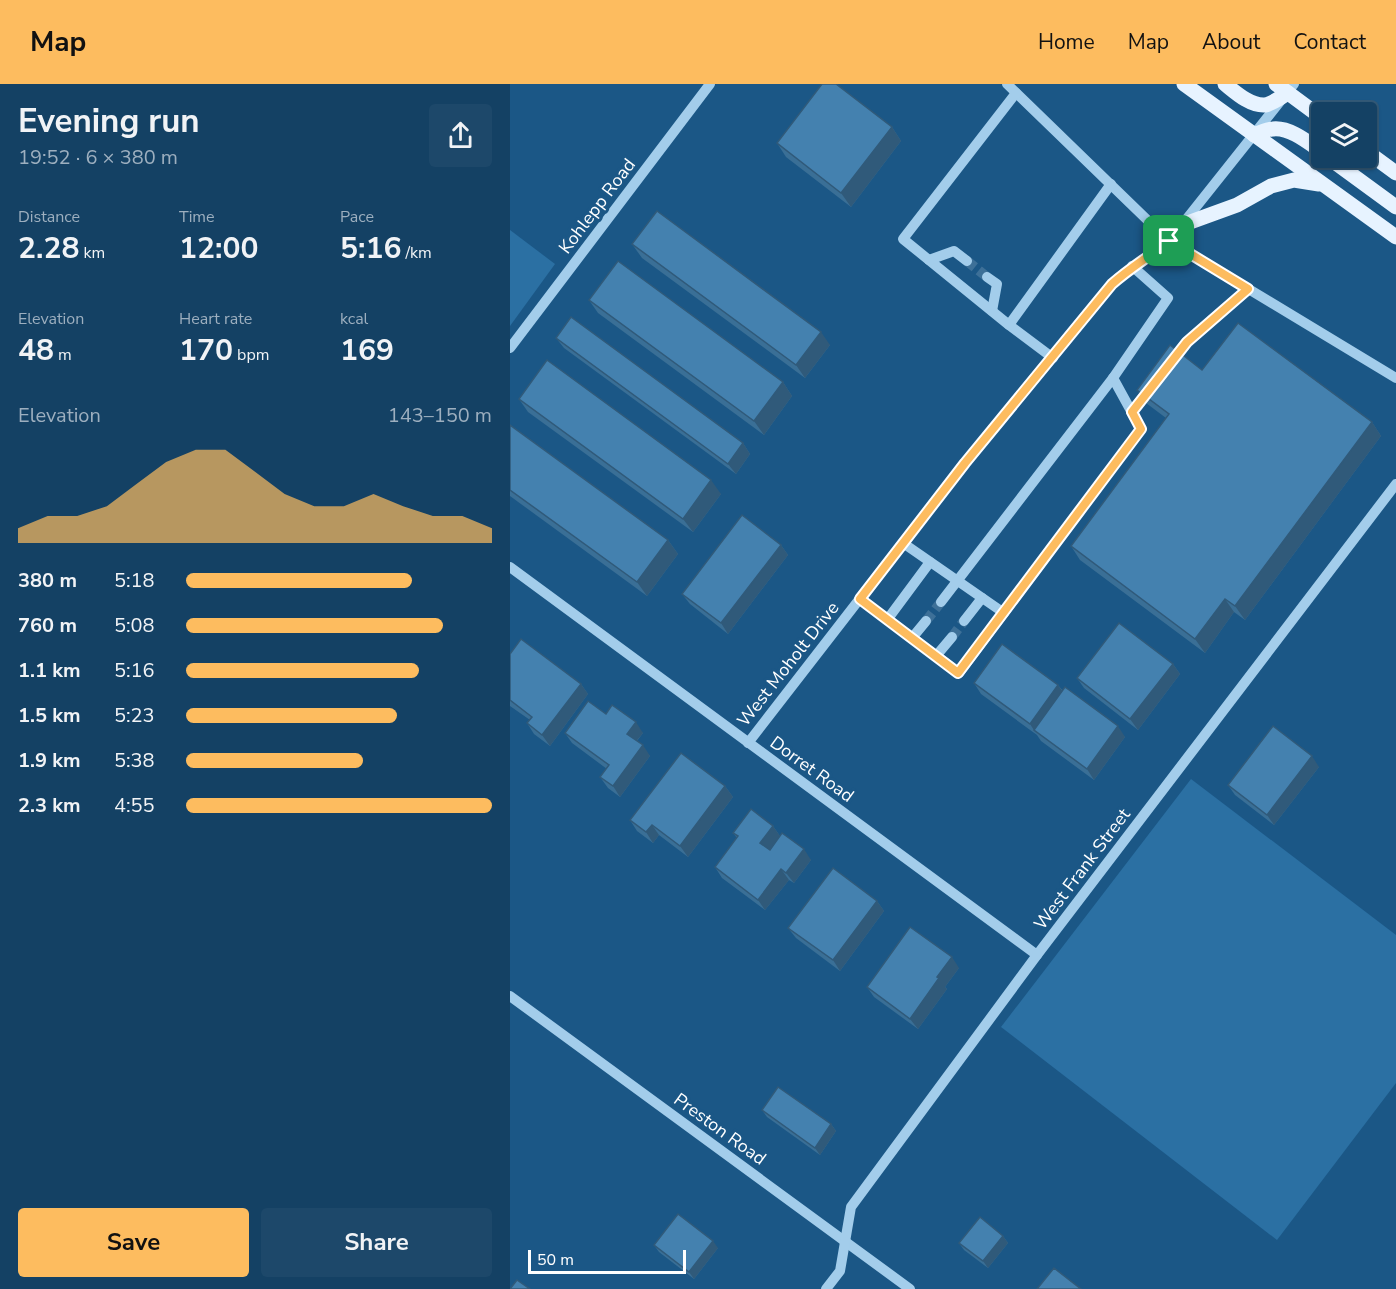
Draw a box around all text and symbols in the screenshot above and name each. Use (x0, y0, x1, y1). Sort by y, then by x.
text: Map (30, 23, 86, 61)
text: Home (1038, 28, 1095, 56)
text: Map (1128, 28, 1169, 56)
text: About (1202, 28, 1260, 56)
text: Contact (1293, 28, 1366, 56)
text: Evening run (18, 99, 200, 144)
map controls (1311, 102, 1377, 168)
button: layers (1311, 102, 1377, 168)
button: share (429, 104, 492, 167)
text: 19:52 · 6 × 380 m (18, 144, 178, 171)
street label: Kohlepp Road (553, 153, 641, 259)
text: Distance (18, 206, 80, 228)
text: Time (179, 206, 215, 228)
text: Pace (340, 206, 374, 228)
pin (1143, 215, 1194, 266)
icon: arrive (1152, 224, 1185, 257)
text: 2.28 (18, 228, 79, 269)
text: 12:00 (179, 228, 258, 269)
text: 5:16 (340, 228, 401, 269)
text: km (79, 242, 105, 264)
text: /km (401, 242, 432, 264)
text: Elevation (18, 308, 84, 330)
text: Heart rate (179, 308, 252, 330)
text: kcal (340, 308, 368, 330)
text: 48 (18, 330, 54, 371)
text: 170 (179, 330, 233, 371)
text: 169 (340, 330, 394, 371)
text: m (54, 344, 72, 366)
text: bpm (233, 344, 269, 366)
text: Elevation (18, 402, 101, 429)
text: 143–150 m (388, 402, 492, 429)
text: 380 m (18, 567, 77, 594)
text: 5:18 (114, 567, 155, 594)
street label: West Moholt Drive (732, 597, 844, 731)
text: 760 m (18, 612, 77, 639)
text: 5:08 (114, 612, 155, 639)
text: 1.1 km (18, 657, 81, 684)
text: 5:16 (114, 657, 155, 684)
text: 1.5 km (18, 702, 81, 729)
text: 5:23 (114, 702, 155, 729)
street label: Dorret Road (765, 730, 859, 808)
text: 1.9 km (18, 747, 81, 774)
text: 5:38 (114, 747, 155, 774)
text: 2.3 km (18, 792, 81, 819)
text: 4:55 (114, 792, 155, 819)
street label: West Frank Street (1028, 803, 1136, 935)
street label: Preston Road (669, 1087, 771, 1171)
button: Save (18, 1208, 249, 1277)
button: Share (261, 1208, 492, 1277)
scale bar (528, 1247, 686, 1274)
text: 50 m (537, 1249, 574, 1271)

